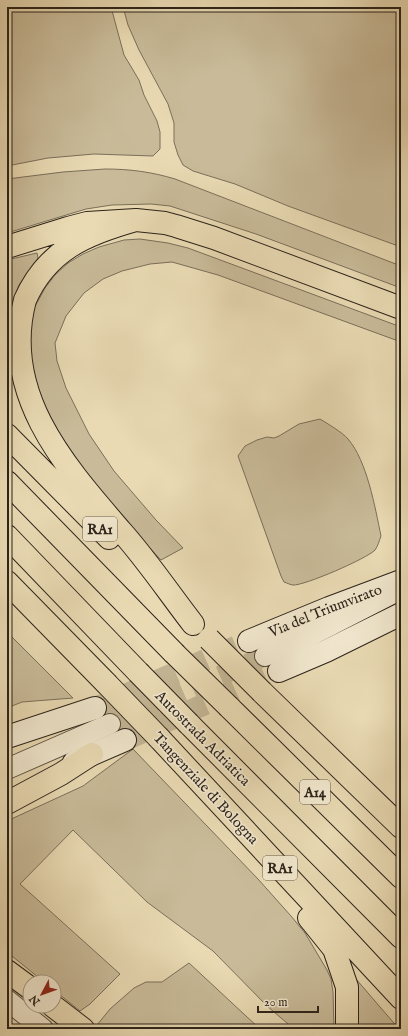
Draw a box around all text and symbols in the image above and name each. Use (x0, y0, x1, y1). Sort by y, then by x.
road number: RA1 (83, 517, 117, 541)
street label: Via del Triumvirato (265, 580, 385, 642)
street label: Autostrada Adriatica (150, 686, 255, 790)
street label: Tangenziale di Bologna (149, 728, 263, 849)
road number: A14 (300, 780, 330, 804)
road number: RA1 (263, 856, 297, 880)
north arrow (22, 974, 62, 1014)
scale bar (258, 988, 318, 1014)
text: N (26, 991, 44, 1009)
text: 20 m (264, 995, 287, 1010)

